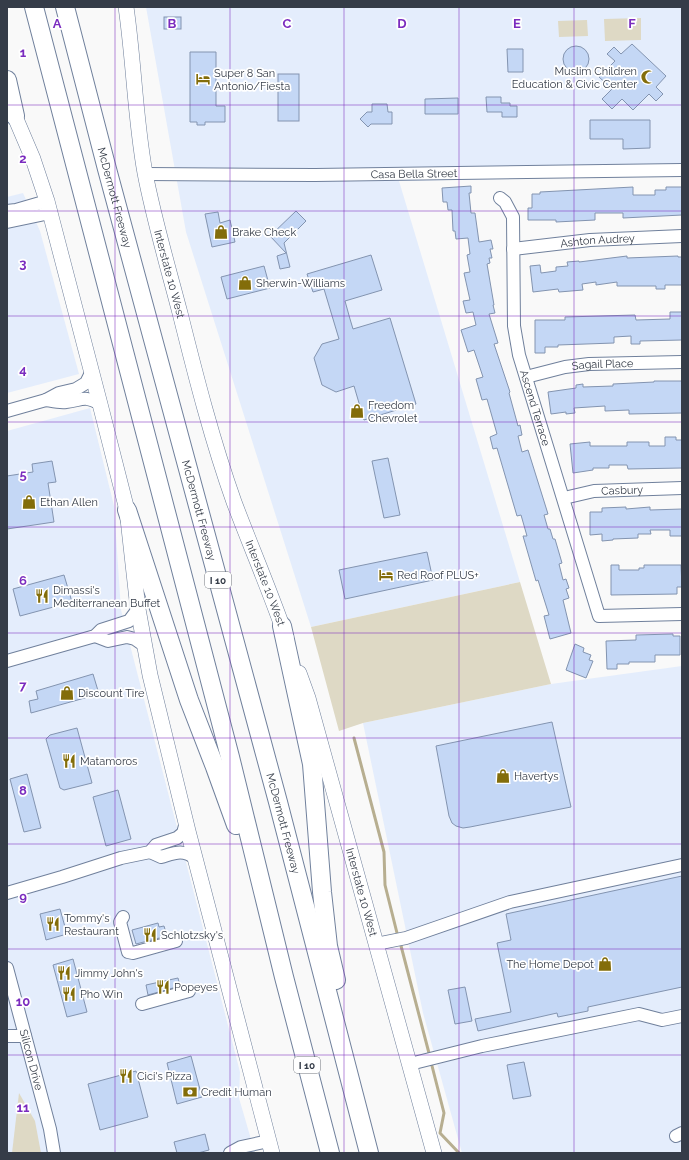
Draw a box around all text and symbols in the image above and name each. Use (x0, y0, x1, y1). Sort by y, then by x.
text: A (53, 16, 62, 31)
text: B (168, 16, 177, 31)
text: C (283, 16, 292, 31)
text: D (397, 16, 407, 31)
text: E (513, 16, 521, 31)
text: F (628, 16, 636, 31)
text: 1 (20, 45, 27, 60)
place label: Muslim Children Education & Civic Center (512, 65, 637, 91)
place label: Super 8 San Antonio/Fiesta (214, 67, 290, 93)
mosque icon: Muslim Children Education & Civic Center (640, 69, 656, 85)
hotel icon: Super 8 San Antonio/Fiesta (195, 71, 211, 87)
street label: McDermott Freeway (95, 146, 135, 249)
text: 2 (19, 151, 27, 166)
street label: Casa Bella Street (370, 167, 458, 181)
shop icon: Brake Check (213, 224, 229, 240)
place label: Brake Check (232, 226, 296, 239)
street label: Interstate 10 West (152, 228, 188, 320)
street label: Ashton Audrey (560, 232, 635, 250)
text: 3 (19, 256, 27, 271)
shop icon: Sherwin-Williams (237, 275, 253, 291)
place label: Sherwin-Williams (256, 277, 345, 290)
street label: Sagail Place (571, 357, 634, 373)
text: 4 (19, 362, 27, 377)
street label: Ascend Terrace (517, 368, 553, 448)
place label: Freedom Chevrolet (368, 399, 418, 425)
shop icon: Freedom Chevrolet (349, 403, 365, 419)
street label: McDermott Freeway (179, 459, 219, 562)
text: 5 (19, 467, 27, 482)
street label: Casbury (601, 483, 643, 497)
shop icon: Ethan Allen (21, 494, 37, 510)
place label: Ethan Allen (40, 496, 98, 509)
street label: Interstate 10 West (243, 538, 288, 628)
hotel icon: Red Roof PLUS+ (378, 567, 394, 583)
place label: Red Roof PLUS+ (397, 569, 479, 582)
road number: I 10 (205, 572, 231, 588)
text: 6 (19, 573, 27, 588)
place label: Dimassi's Mediterranean Buffet (53, 584, 161, 610)
restaurant icon: Dimassi's Mediterranean Buffet (34, 588, 50, 604)
text: 7 (19, 678, 27, 693)
shop icon: Discount Tire (59, 685, 75, 701)
place label: Discount Tire (78, 687, 145, 700)
restaurant icon: Matamoros (61, 753, 77, 769)
place label: Matamoros (80, 755, 137, 768)
shop icon: Havertys (495, 768, 511, 784)
place label: Havertys (514, 770, 559, 783)
street label: McDermott Freeway (264, 771, 303, 875)
text: 8 (19, 783, 27, 798)
street label: Interstate 10 West (343, 847, 380, 938)
text: 9 (19, 889, 27, 904)
place label: Tommy's Restaurant (64, 912, 119, 938)
restaurant icon: Tommy's Restaurant (45, 916, 61, 932)
restaurant icon: Schlotzsky's (142, 927, 158, 943)
place label: Schlotzsky's (161, 929, 223, 942)
shop icon: The Home Depot (597, 956, 613, 972)
place label: The Home Depot (506, 958, 594, 971)
restaurant icon: Jimmy John's (56, 965, 72, 981)
place label: Jimmy John's (75, 967, 143, 980)
restaurant icon: Popeyes (155, 979, 171, 995)
place label: Popeyes (174, 981, 218, 994)
restaurant icon: Pho Win (61, 986, 77, 1002)
place label: Pho Win (80, 988, 123, 1001)
text: 10 (16, 994, 30, 1009)
street label: Silicon Drive (17, 1028, 46, 1092)
road number: I 10 (294, 1057, 320, 1073)
restaurant icon: Cici's Pizza (118, 1068, 134, 1084)
place label: Cici's Pizza (137, 1070, 192, 1083)
bank icon: Credit Human (182, 1084, 198, 1100)
place label: Credit Human (201, 1086, 272, 1099)
text: 11 (17, 1100, 30, 1115)

